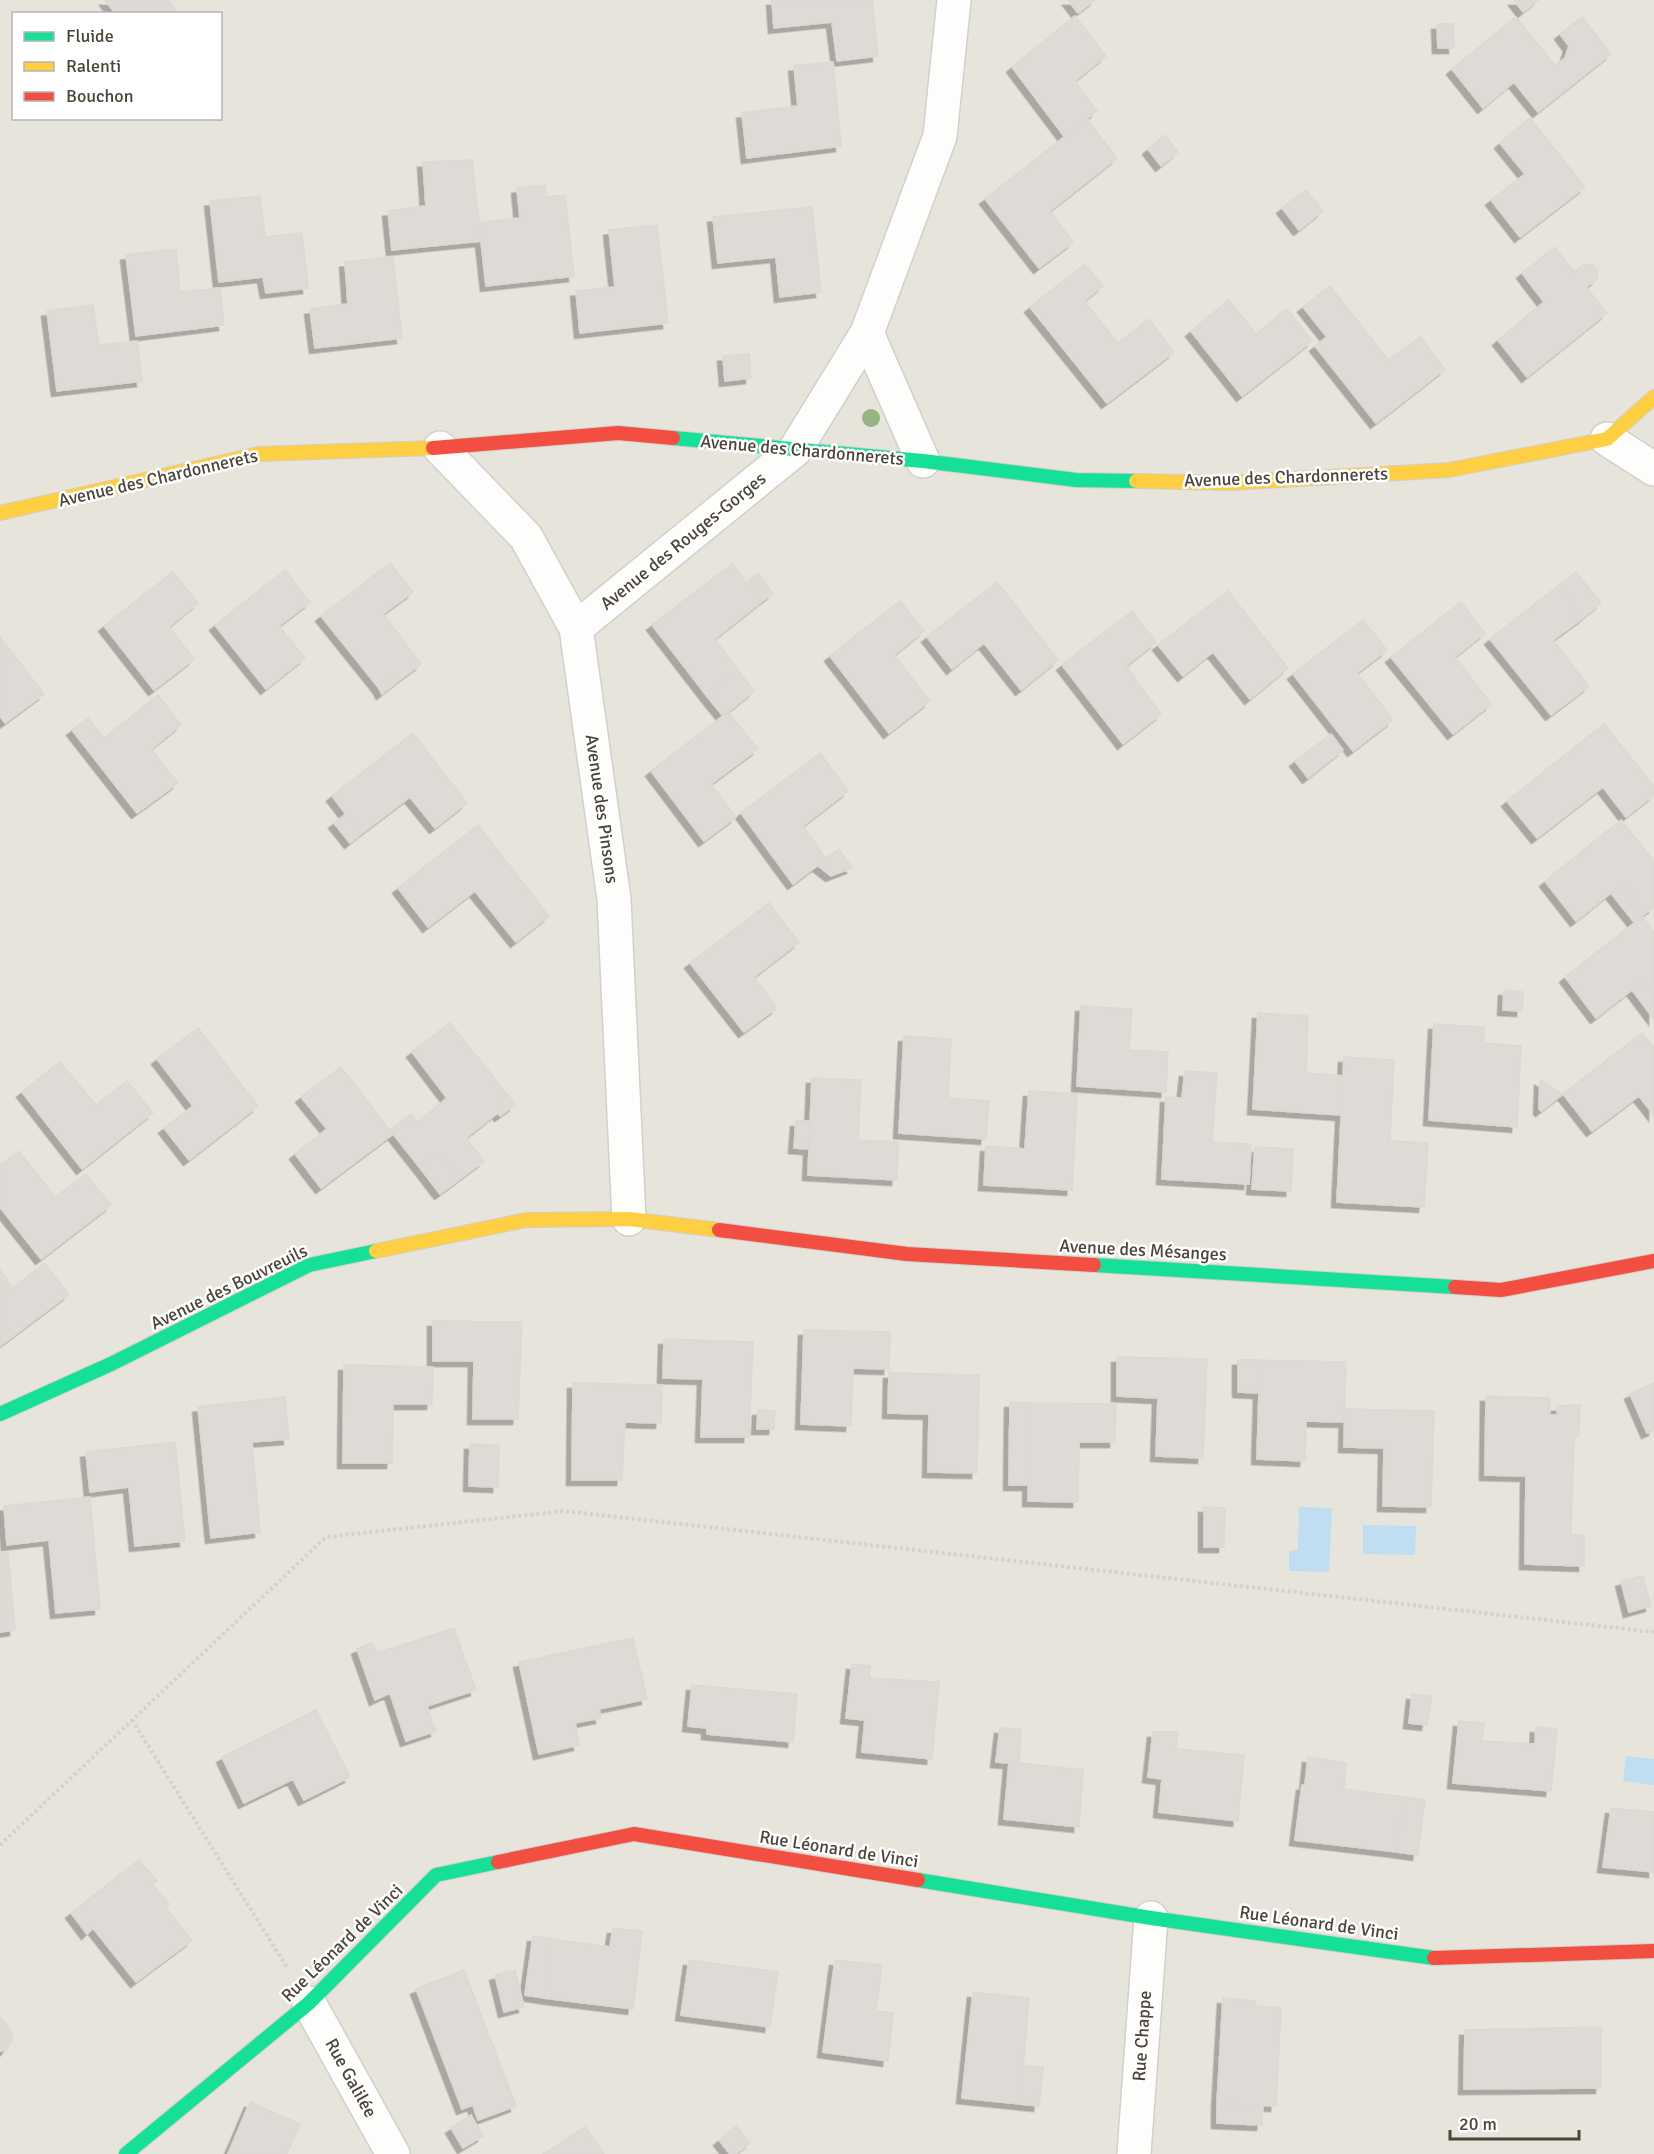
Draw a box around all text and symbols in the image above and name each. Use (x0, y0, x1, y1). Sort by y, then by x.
legend (12, 12, 222, 120)
text: Fluide (66, 25, 114, 47)
text: Ralenti (66, 55, 121, 77)
text: Bouchon (66, 85, 134, 107)
street label: Avenue des Chardonnerets (699, 430, 905, 470)
street label: Avenue des Chardonnerets (56, 444, 260, 512)
street label: Avenue des Chardonnerets (1184, 462, 1388, 492)
street label: Avenue des Rouges-Gorges (596, 467, 770, 615)
street label: Avenue des Pinsons (581, 733, 623, 885)
street label: Avenue des Mésanges (1059, 1235, 1227, 1265)
street label: Avenue des Bouvreuils (147, 1239, 311, 1335)
street label: Rue Léonard de Vinci (758, 1826, 920, 1872)
street label: Rue Léonard de Vinci (277, 1879, 407, 2007)
street label: Rue Léonard de Vinci (1238, 1901, 1400, 1945)
street label: Rue Chappe (1128, 1990, 1156, 2082)
street label: Rue Galilée (320, 2035, 382, 2121)
scale bar (1450, 2103, 1579, 2141)
text: 20 m (1459, 2113, 1497, 2135)

